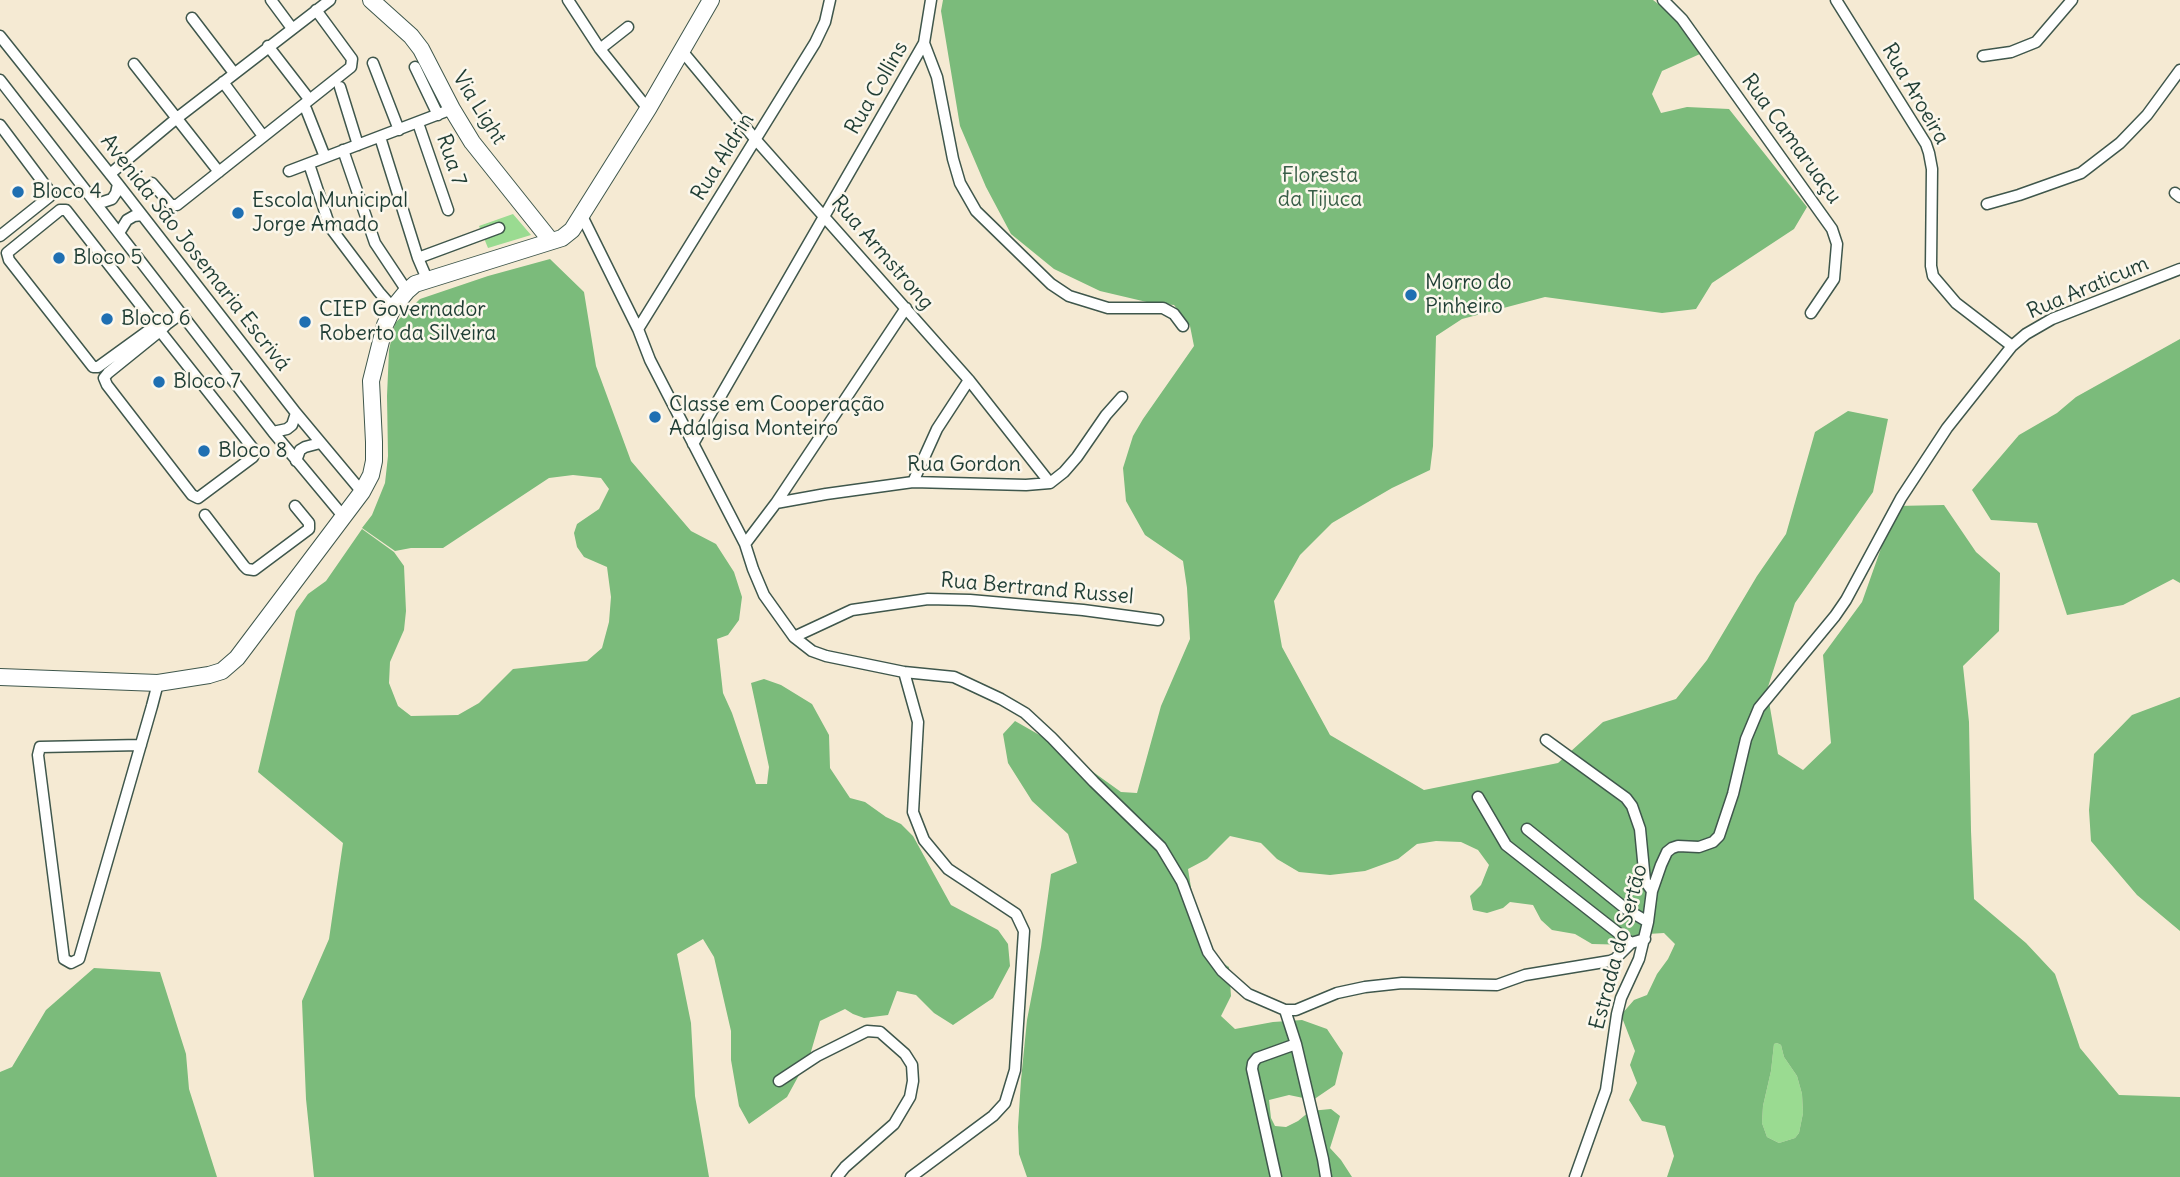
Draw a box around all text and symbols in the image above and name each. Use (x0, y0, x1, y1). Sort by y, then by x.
street label: Rua Collins (840, 37, 914, 139)
street label: Rua Aroeira (1876, 39, 1954, 149)
street label: Via Light (447, 67, 511, 149)
street label: Rua Camaruaçu (1736, 69, 1846, 209)
street label: Rua Aldrin (686, 109, 760, 205)
street label: Avenida São Josemaria Escrivá (95, 130, 295, 376)
street label: Rua 7 (431, 131, 471, 189)
park label: Floresta da Tijuca (1278, 163, 1362, 213)
place label: Bloco 4 (32, 179, 102, 205)
marker: Bloco 4 (10, 184, 26, 200)
place label: Escola Municipal Jorge Amado (252, 188, 408, 238)
street label: Rua Armstrong (825, 191, 939, 315)
marker: Escola Municipal Jorge Amado (230, 205, 246, 221)
place label: Bloco 5 (73, 245, 143, 271)
marker: Bloco 5 (51, 250, 67, 266)
street label: Rua Araticum (2024, 251, 2152, 325)
place label: Morro do Pinheiro (1425, 270, 1512, 320)
marker: Morro do Pinheiro (1403, 287, 1419, 303)
place label: CIEP Governador Roberto da Silveira (319, 297, 496, 347)
place label: Bloco 6 (121, 306, 191, 332)
marker: Bloco 6 (99, 311, 115, 327)
marker: CIEP Governador Roberto da Silveira (297, 314, 313, 330)
place label: Bloco 7 (173, 369, 241, 395)
marker: Bloco 7 (151, 374, 167, 390)
place label: Classe em Cooperação Adalgisa Monteiro (669, 392, 885, 442)
marker: Classe em Cooperação Adalgisa Monteiro (647, 409, 663, 425)
place label: Bloco 8 (218, 438, 288, 464)
marker: Bloco 8 (196, 443, 212, 459)
street label: Rua Gordon (907, 452, 1021, 478)
street label: Rua Bertrand Russel (939, 568, 1135, 610)
street label: Estrada do Sertão (1585, 862, 1653, 1032)

